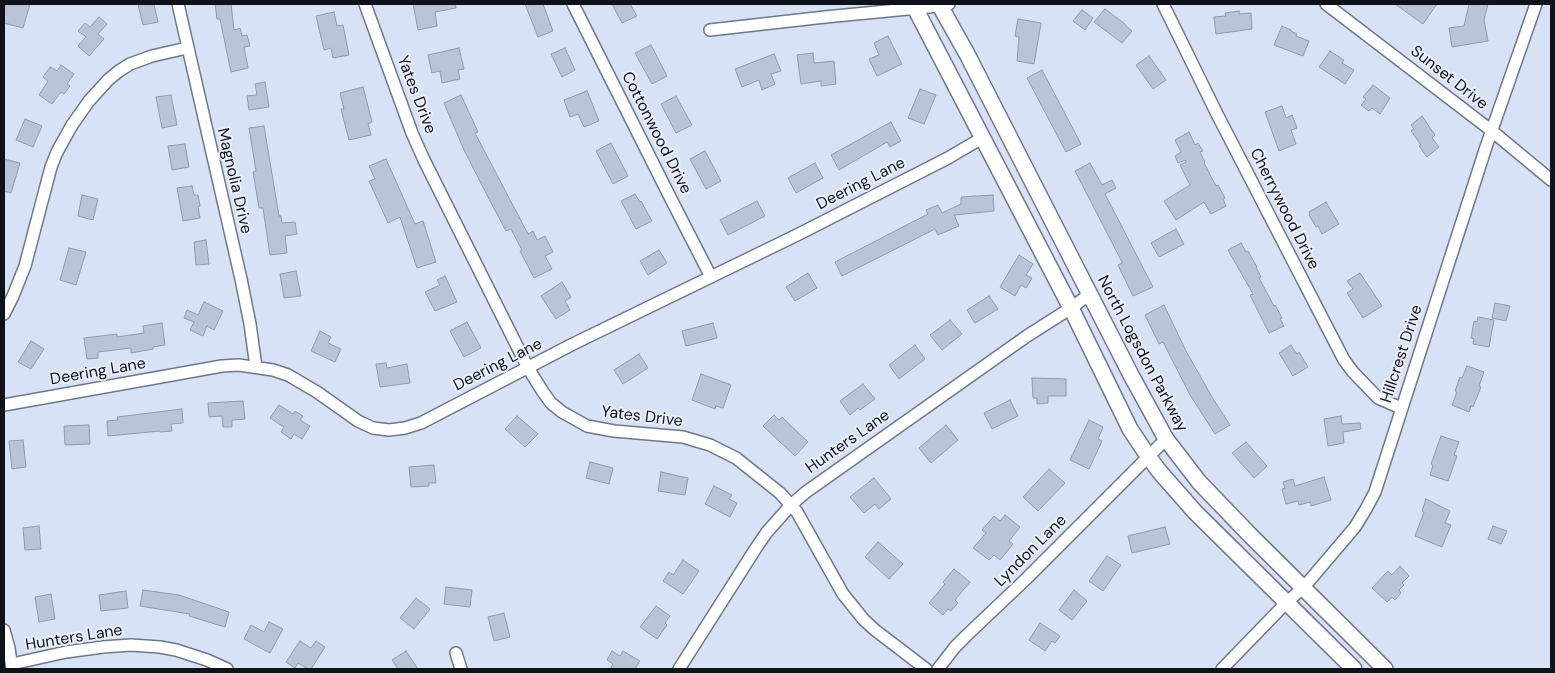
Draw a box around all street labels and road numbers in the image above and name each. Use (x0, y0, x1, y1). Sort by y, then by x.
street label: Sunset Drive (1406, 42, 1492, 114)
street label: Yates Drive (392, 53, 440, 137)
street label: Cottonwood Drive (617, 69, 695, 197)
street label: Magnolia Drive (212, 126, 256, 236)
street label: Cherrywood Drive (1245, 145, 1323, 273)
street label: Deering Lane (814, 153, 908, 215)
street label: North Logsdon Parkway (1093, 273, 1191, 435)
street label: Hillcrest Drive (1377, 303, 1427, 405)
street label: Deering Lane (451, 334, 545, 396)
street label: Deering Lane (49, 354, 147, 390)
street label: Yates Drive (600, 402, 684, 432)
street label: Hunters Lane (802, 406, 894, 478)
street label: Lyndon Lane (991, 511, 1071, 591)
street label: Hunters Lane (24, 621, 124, 655)

